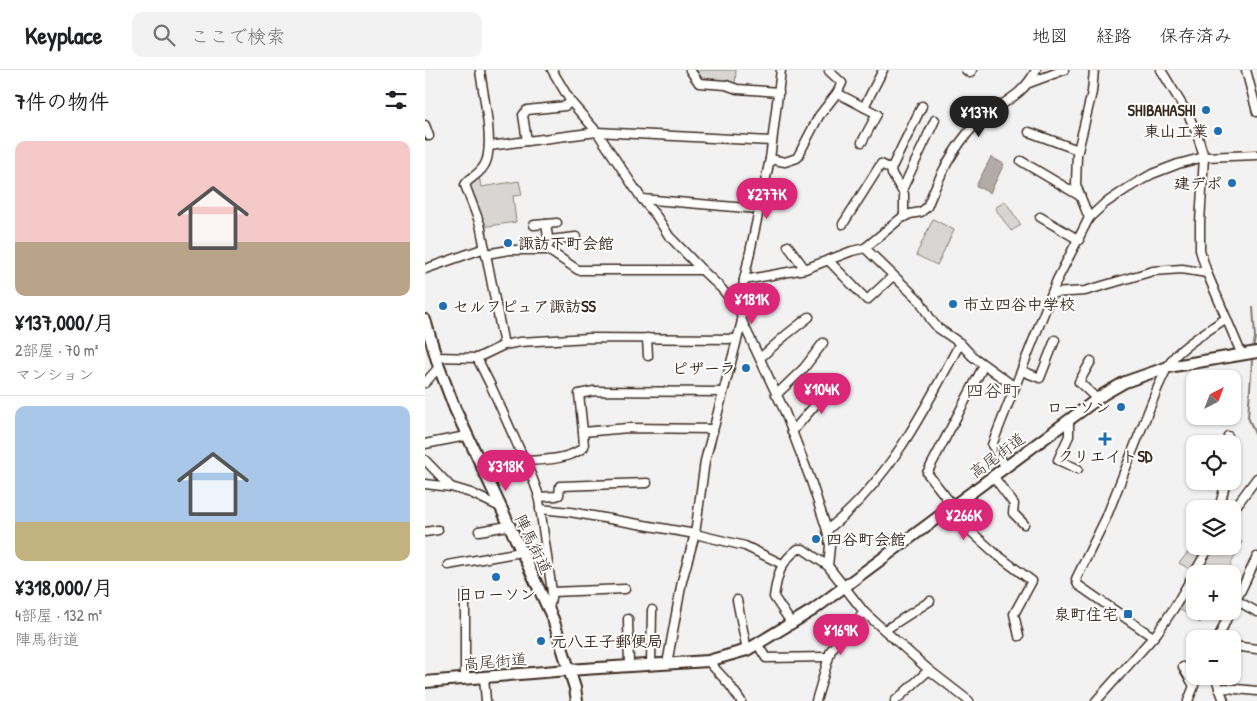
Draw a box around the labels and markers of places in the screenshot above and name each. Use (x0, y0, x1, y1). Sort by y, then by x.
pin: ¥137K (944, 96, 1014, 138)
place label: SHIBAHASHI (1128, 99, 1196, 121)
marker: SHIBAHASHI (1200, 104, 1212, 116)
place label: 東山工業 (1144, 120, 1208, 142)
marker: 東山工業 (1212, 125, 1224, 137)
place label: 建デポ (1174, 172, 1222, 194)
marker: 建デポ (1226, 177, 1238, 189)
pin: ¥277K (732, 178, 802, 220)
place label: 諏訪下町会館 (518, 232, 614, 254)
marker: 諏訪下町会館 (502, 237, 514, 249)
pin: ¥181K (717, 282, 787, 325)
place label: 市立四谷中学校 (963, 293, 1075, 315)
place label: セルフピュア諏訪SS (453, 295, 597, 317)
marker: 市立四谷中学校 (947, 298, 959, 310)
marker: セルフピュア諏訪SS (437, 300, 449, 312)
place label: ピザーラ (672, 357, 736, 379)
marker: ピザーラ (740, 362, 752, 374)
pin: ¥104K (787, 372, 857, 415)
place label: ローソン (1047, 396, 1111, 418)
marker: ローソン (1115, 401, 1127, 413)
marker: クリエイトSD (1099, 433, 1111, 445)
place label: クリエイトSD (1058, 445, 1153, 467)
pin: ¥318K (471, 450, 541, 492)
pin: ¥266K (929, 498, 999, 541)
place label: 四谷町会館 (826, 528, 906, 550)
marker: 四谷町会館 (810, 533, 822, 545)
marker: 旧ローソン (490, 571, 502, 583)
place label: 旧ローソン (456, 583, 536, 605)
place label: 泉町住宅 (1054, 603, 1118, 625)
marker: 泉町住宅 (1122, 608, 1134, 620)
pin: ¥169K (806, 614, 876, 656)
place label: 元八王子郵便局 (551, 630, 663, 652)
marker: 元八王子郵便局 (535, 635, 547, 647)

